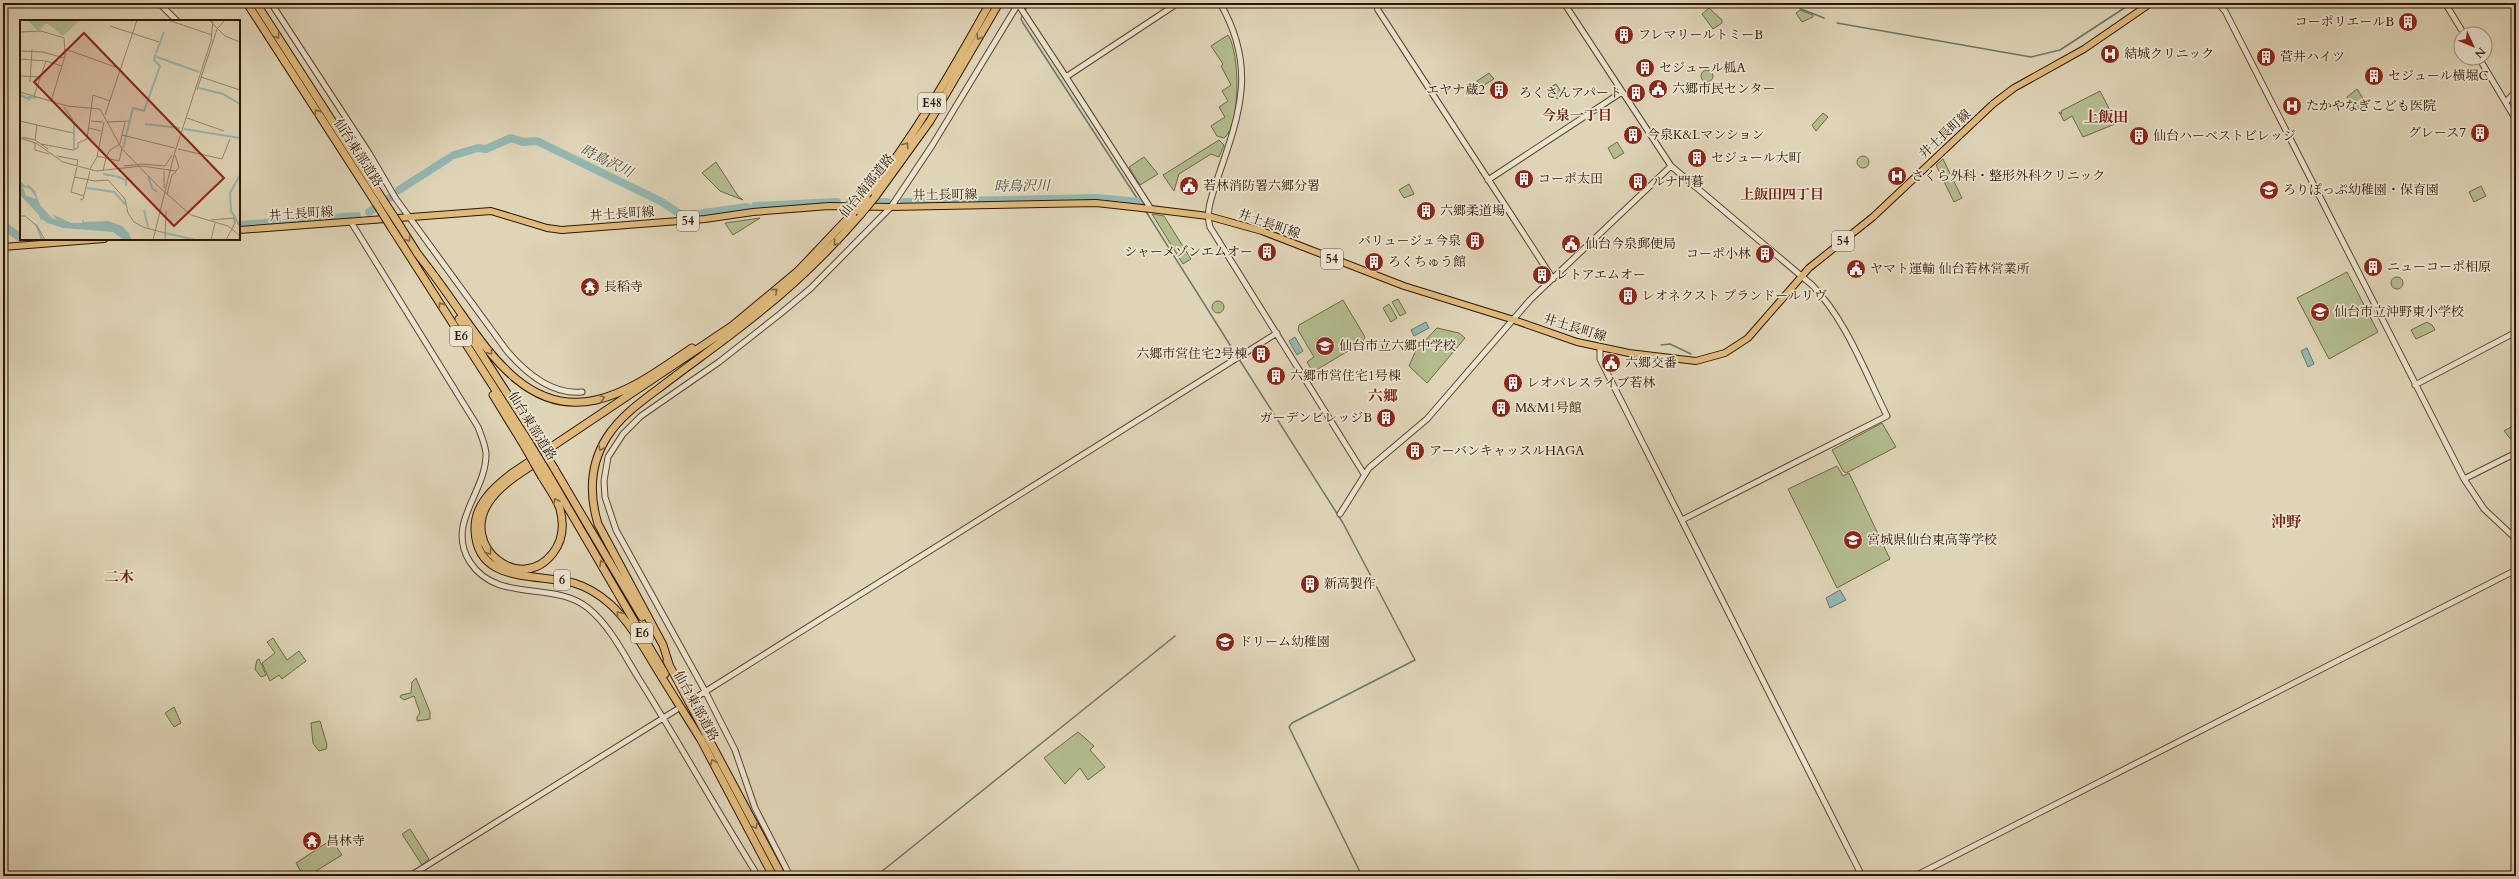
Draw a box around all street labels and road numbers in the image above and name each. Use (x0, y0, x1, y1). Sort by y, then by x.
road number: E48 (918, 93, 946, 113)
street label: 井土長町線 (1915, 105, 1975, 163)
street label: 仙台東部道路 (329, 115, 387, 191)
street label: 仙台南部道路 (835, 150, 899, 222)
street label: 井土長町線 (912, 185, 978, 205)
street label: 井土長町線 (268, 203, 334, 225)
street label: 井土長町線 (589, 203, 655, 225)
street label: 井土長町線 (1235, 205, 1303, 243)
road number: 54 (677, 211, 699, 231)
road number: 54 (1832, 231, 1854, 251)
road number: 54 (1321, 249, 1343, 269)
street label: 井土長町線 (1541, 310, 1609, 346)
road number: E6 (450, 326, 472, 346)
street label: 仙台東部道路 (504, 388, 560, 464)
road number: 6 (554, 570, 570, 590)
road number: E6 (631, 623, 653, 643)
street label: 仙台東部道路 (669, 668, 723, 744)

